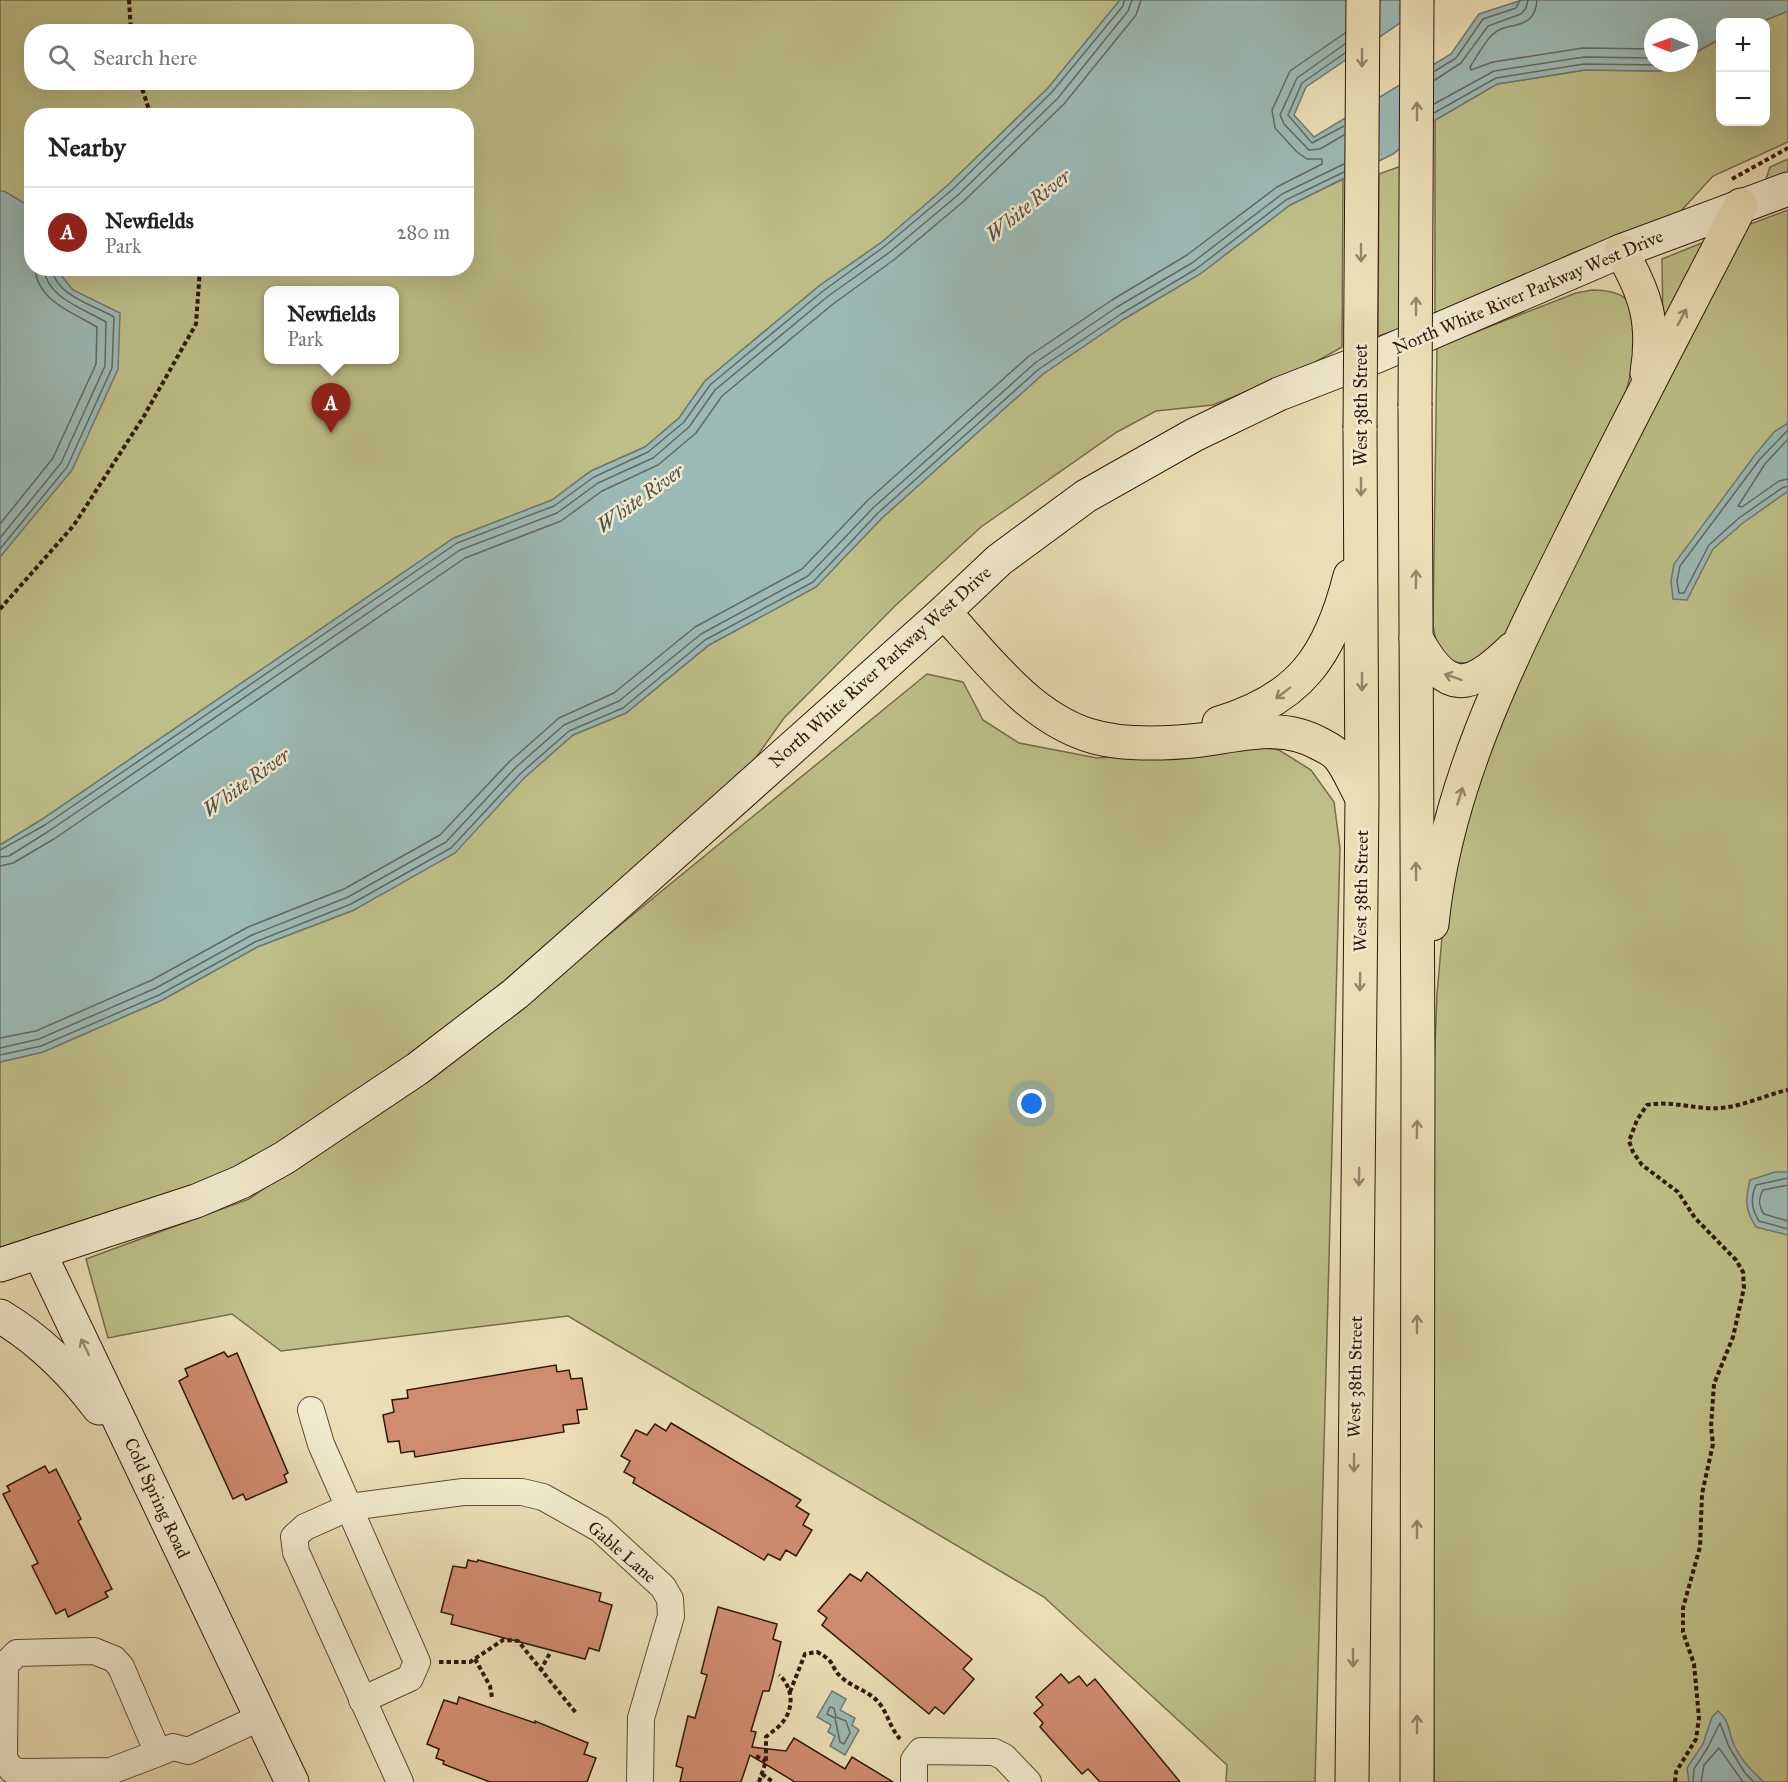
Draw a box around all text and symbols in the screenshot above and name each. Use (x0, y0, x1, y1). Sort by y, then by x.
north arrow (1644, 18, 1698, 72)
map controls (1716, 18, 1770, 126)
button: + (1716, 18, 1770, 72)
search box (24, 24, 474, 90)
icon: search (45, 41, 78, 74)
text: Search here (93, 44, 197, 71)
one-way arrow (1356, 48, 1368, 68)
button: − (1716, 72, 1770, 126)
one-way arrow (1411, 101, 1423, 121)
text: Nearby (48, 131, 126, 163)
water label: White River (981, 163, 1076, 246)
text: Newfields (105, 207, 194, 234)
text: A (61, 220, 74, 244)
text: 280 m (397, 220, 450, 244)
street label: North White River Parkway West Drive (1390, 225, 1666, 359)
text: Park (105, 234, 141, 258)
one-way arrow (1355, 243, 1367, 263)
popup (264, 286, 399, 364)
one-way arrow (1410, 296, 1422, 316)
text: Newfields (287, 300, 376, 327)
one-way arrow (1677, 308, 1688, 326)
text: Park (287, 327, 323, 351)
street label: West 38th Street (1350, 343, 1372, 466)
pin: A (312, 384, 350, 433)
water label: White River (592, 457, 690, 538)
one-way arrow (1355, 476, 1366, 496)
street label: North White River Parkway West Drive (764, 561, 996, 773)
one-way arrow (1410, 570, 1422, 590)
one-way arrow (1356, 671, 1367, 691)
one-way arrow (1444, 671, 1463, 682)
one-way arrow (1275, 686, 1291, 699)
water label: White River (198, 741, 296, 822)
one-way arrow (1455, 787, 1466, 806)
street label: West 38th Street (1349, 829, 1373, 952)
one-way arrow (1410, 862, 1422, 882)
one-way arrow (1354, 971, 1365, 991)
your location (1017, 1089, 1046, 1118)
one-way arrow (1411, 1120, 1423, 1140)
one-way arrow (1353, 1166, 1365, 1186)
street label: West 38th Street (1343, 1315, 1367, 1438)
one-way arrow (1411, 1315, 1423, 1335)
one-way arrow (78, 1339, 90, 1357)
street label: Cold Spring Road (119, 1434, 195, 1562)
one-way arrow (1348, 1453, 1360, 1473)
street label: Gable Lane (583, 1516, 661, 1588)
one-way arrow (1411, 1519, 1423, 1539)
one-way arrow (1347, 1648, 1359, 1668)
one-way arrow (1411, 1714, 1423, 1734)

